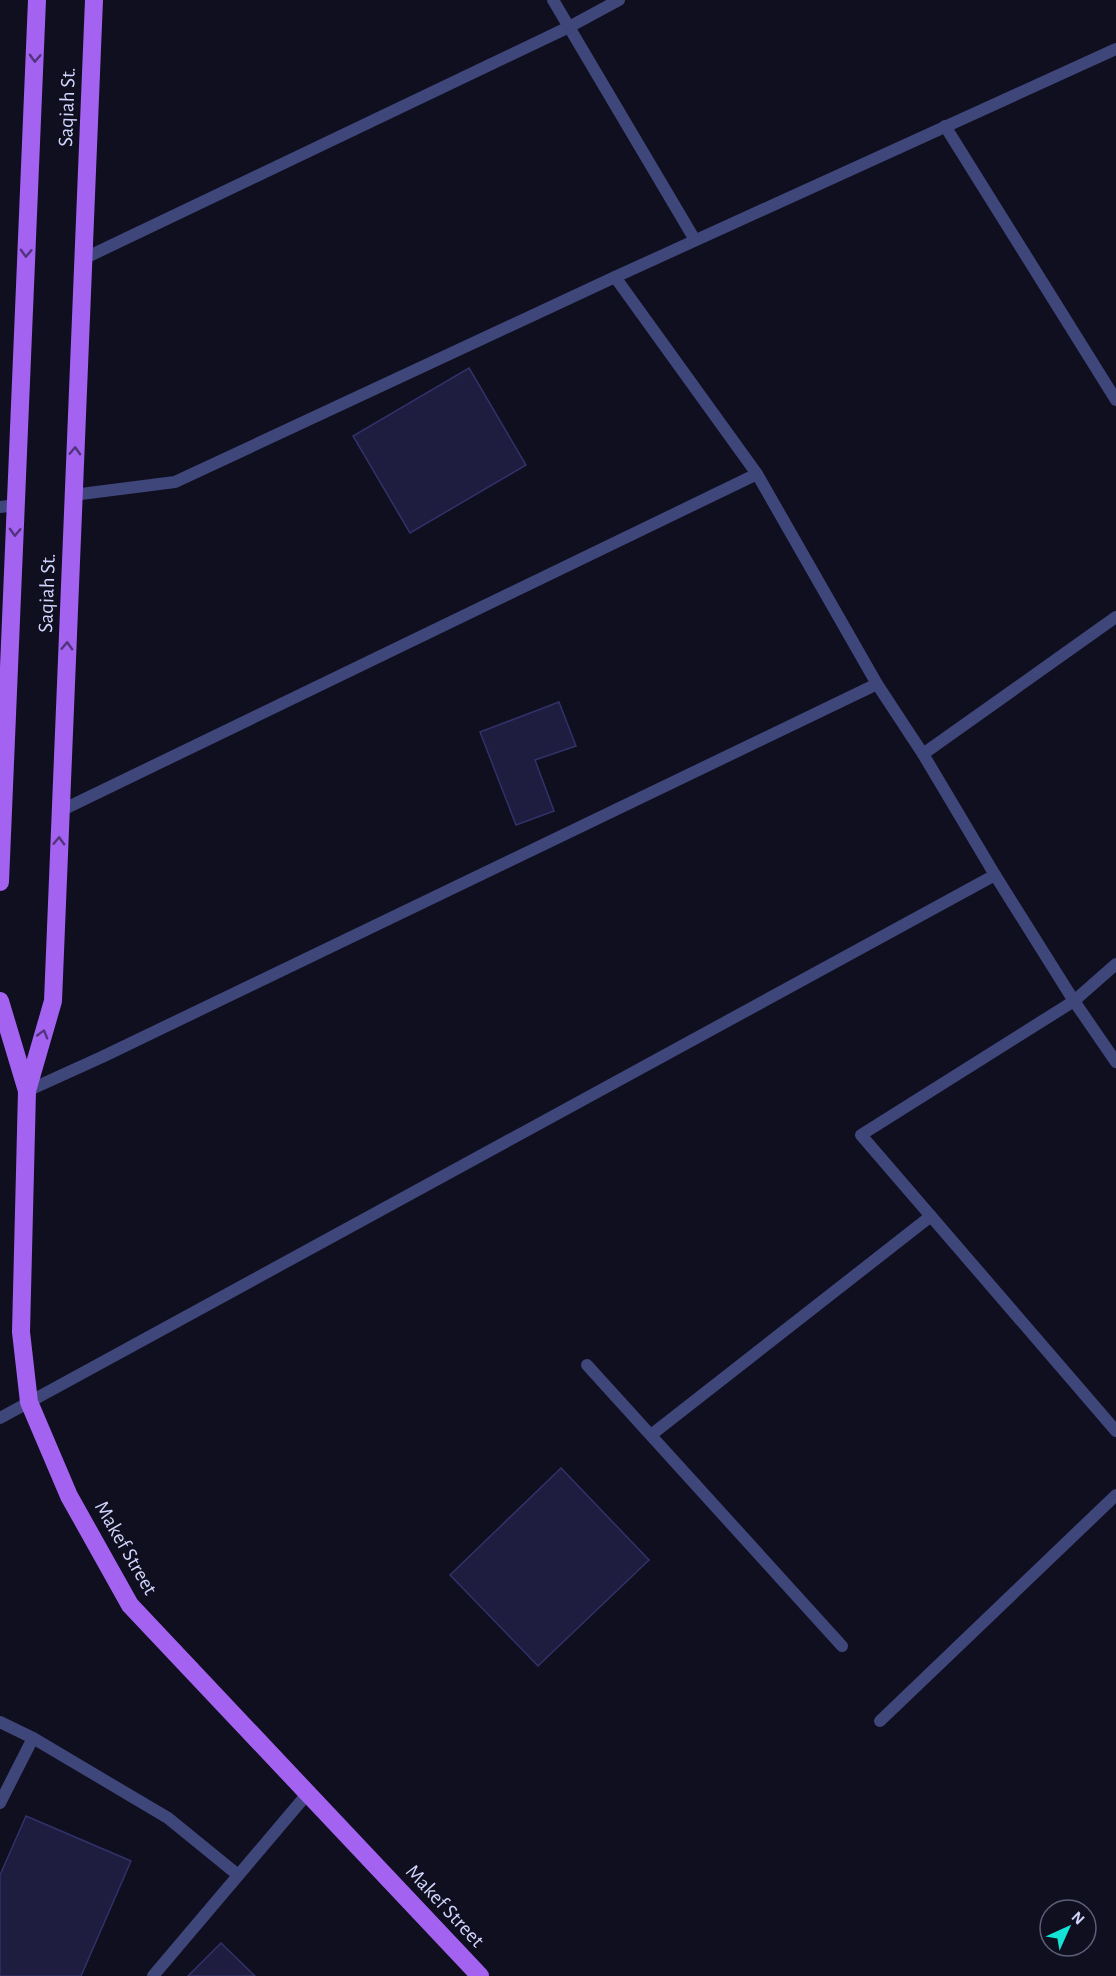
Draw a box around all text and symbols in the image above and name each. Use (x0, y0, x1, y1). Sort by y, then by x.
one-way arrow (28, 54, 41, 63)
street label: Saqiah St. (55, 67, 79, 147)
one-way arrow (20, 249, 33, 258)
one-way arrow (69, 447, 82, 456)
one-way arrow (8, 528, 21, 537)
street label: Saqiah St. (35, 553, 59, 633)
one-way arrow (61, 641, 73, 650)
one-way arrow (53, 836, 65, 845)
one-way arrow (36, 1029, 48, 1040)
street label: Makef Street (91, 1498, 161, 1599)
street label: Makef Street (402, 1861, 488, 1951)
north arrow (1038, 1898, 1098, 1958)
text: N (1068, 1909, 1087, 1928)

